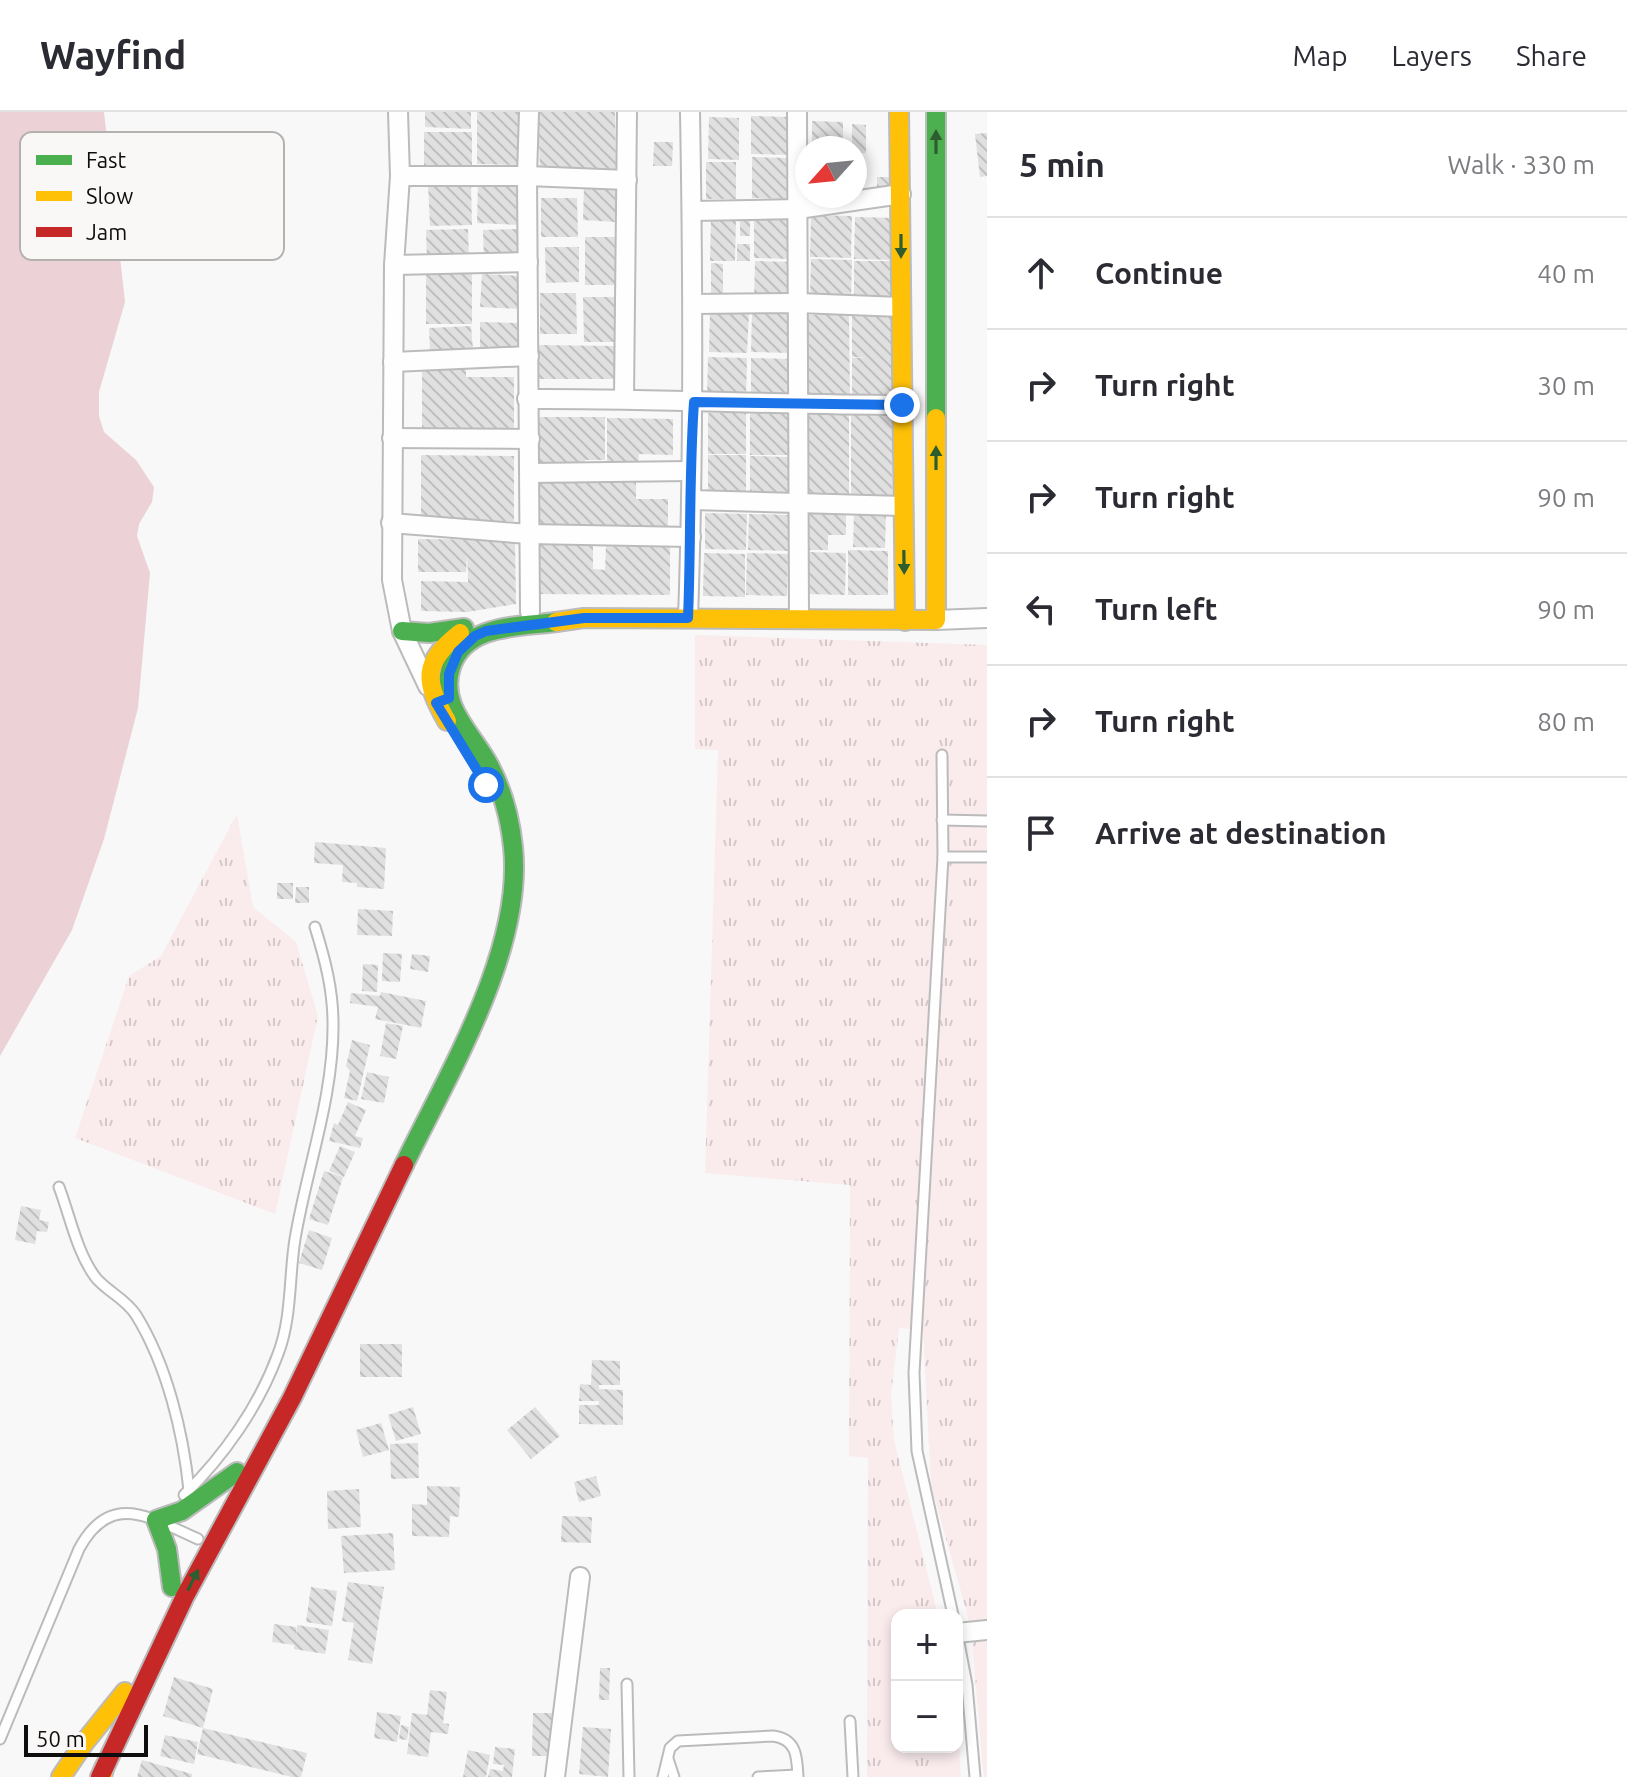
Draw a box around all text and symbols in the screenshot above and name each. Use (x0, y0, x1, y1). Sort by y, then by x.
text: Wayfind (40, 34, 186, 76)
text: Map (1292, 40, 1348, 71)
text: Layers (1392, 40, 1472, 71)
text: Share (1516, 40, 1587, 71)
one-way arrow (930, 129, 942, 154)
legend (20, 132, 284, 260)
north arrow (795, 136, 867, 208)
text: 5 min (1019, 145, 1105, 183)
text: Fast (86, 147, 127, 172)
text: Walk · 330 m (1447, 150, 1595, 179)
text: Slow (86, 183, 133, 208)
text: Jam (86, 219, 127, 244)
one-way arrow (895, 234, 907, 259)
icon: ahead (1019, 251, 1063, 295)
text: Continue (1095, 256, 1223, 290)
text: 40 m (1537, 259, 1595, 288)
icon: right (1019, 363, 1063, 407)
text: Turn right (1095, 368, 1235, 402)
text: 30 m (1537, 371, 1595, 400)
route end (884, 387, 920, 423)
one-way arrow (930, 445, 942, 470)
icon: right (1019, 475, 1063, 519)
text: Turn right (1095, 480, 1235, 514)
text: 90 m (1537, 483, 1595, 512)
one-way arrow (897, 550, 910, 575)
icon: left (1019, 587, 1063, 631)
text: Turn left (1095, 592, 1217, 626)
text: 90 m (1537, 595, 1595, 624)
icon: right (1019, 699, 1063, 743)
text: Turn right (1095, 704, 1235, 738)
text: 80 m (1537, 707, 1595, 736)
route start (468, 767, 504, 803)
icon: arrive (1019, 811, 1063, 855)
text: Arrive at destination (1095, 816, 1387, 850)
one-way arrow (187, 1569, 200, 1592)
map controls (891, 1609, 963, 1753)
button: + (891, 1609, 963, 1681)
button: − (891, 1681, 963, 1753)
scale bar (24, 1721, 148, 1757)
text: 50 m (36, 1726, 85, 1751)

